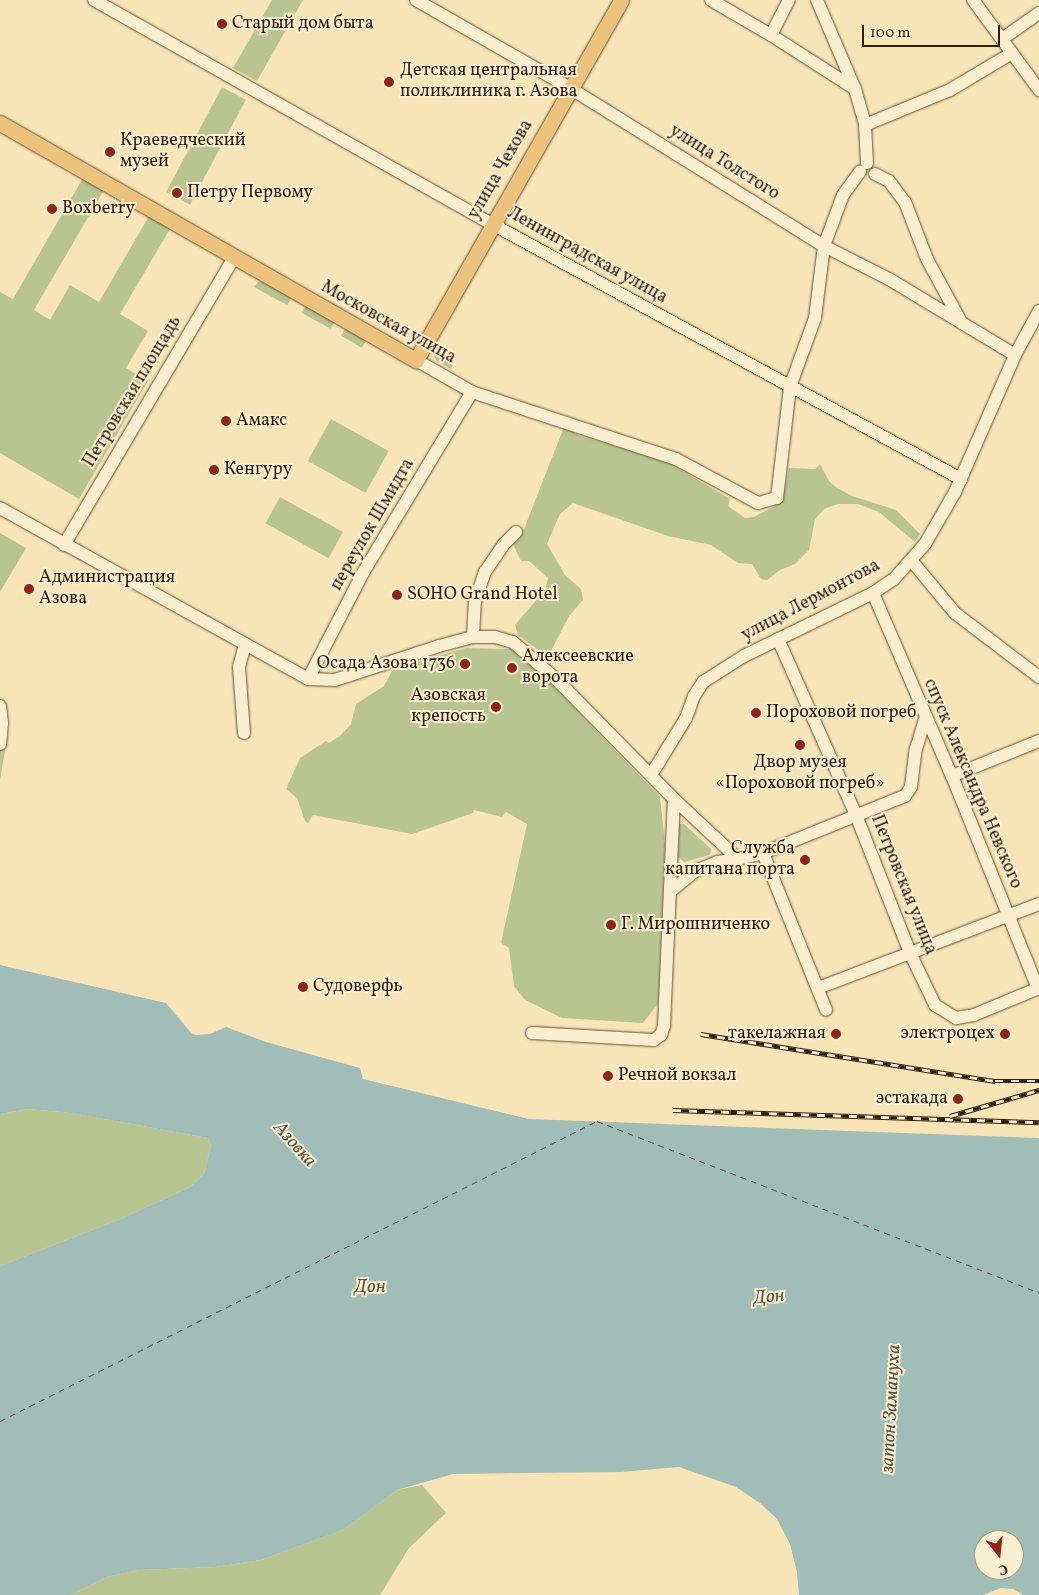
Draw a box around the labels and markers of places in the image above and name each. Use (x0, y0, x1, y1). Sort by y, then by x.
place label: Старый дом быта (232, 13, 374, 35)
marker: Старый дом быта (216, 18, 228, 30)
place label: Детская центральная поликлиника г. Азова (400, 61, 578, 104)
marker: Детская центральная поликлиника г. Азова (382, 75, 396, 89)
place label: Краеведческий музей (120, 131, 246, 173)
marker: Краеведческий музей (104, 146, 116, 158)
place label: Петру Первому (187, 182, 314, 204)
marker: Петру Первому (171, 187, 183, 199)
place label: Boxberry (62, 198, 135, 220)
marker: Boxberry (46, 203, 58, 215)
place label: Амакс (236, 410, 287, 432)
marker: Амакс (220, 415, 232, 427)
place label: Кенгуру (224, 459, 292, 481)
marker: Кенгуру (208, 464, 220, 476)
place label: Администрация Азова (39, 568, 175, 610)
marker: Администрация Азова (23, 583, 35, 595)
place label: SOHO Grand Hotel (407, 584, 558, 606)
marker: SOHO Grand Hotel (391, 589, 403, 601)
place label: Алексеевские ворота (522, 647, 634, 690)
place label: Осада Азова 1736 (317, 653, 455, 675)
marker: Осада Азова 1736 (459, 658, 471, 670)
marker: Алексеевские ворота (506, 662, 518, 674)
place label: Азовская крепость (411, 686, 486, 729)
marker: Азовская крепость (490, 701, 502, 713)
place label: Пороховой погреб (766, 702, 917, 724)
marker: Пороховой погреб (750, 707, 762, 719)
marker: Двор музея «Пороховой погреб» (794, 739, 806, 751)
place label: Двор музея «Пороховой погреб» (715, 753, 885, 796)
place label: Служба капитана порта (665, 839, 795, 882)
marker: Служба капитана порта (799, 854, 811, 866)
place label: Г. Мирошниченко (621, 914, 770, 936)
marker: Г. Мирошниченко (605, 919, 617, 931)
place label: Судоверфь (313, 976, 403, 998)
marker: Судоверфь (297, 981, 309, 993)
place label: такелажная (728, 1023, 826, 1045)
place label: электроцех (901, 1023, 995, 1045)
marker: такелажная (830, 1028, 842, 1040)
marker: электроцех (999, 1028, 1011, 1040)
place label: Речной вокзал (618, 1065, 736, 1087)
marker: Речной вокзал (602, 1070, 614, 1082)
place label: эстакада (876, 1088, 948, 1110)
marker: эстакада (952, 1093, 964, 1105)

